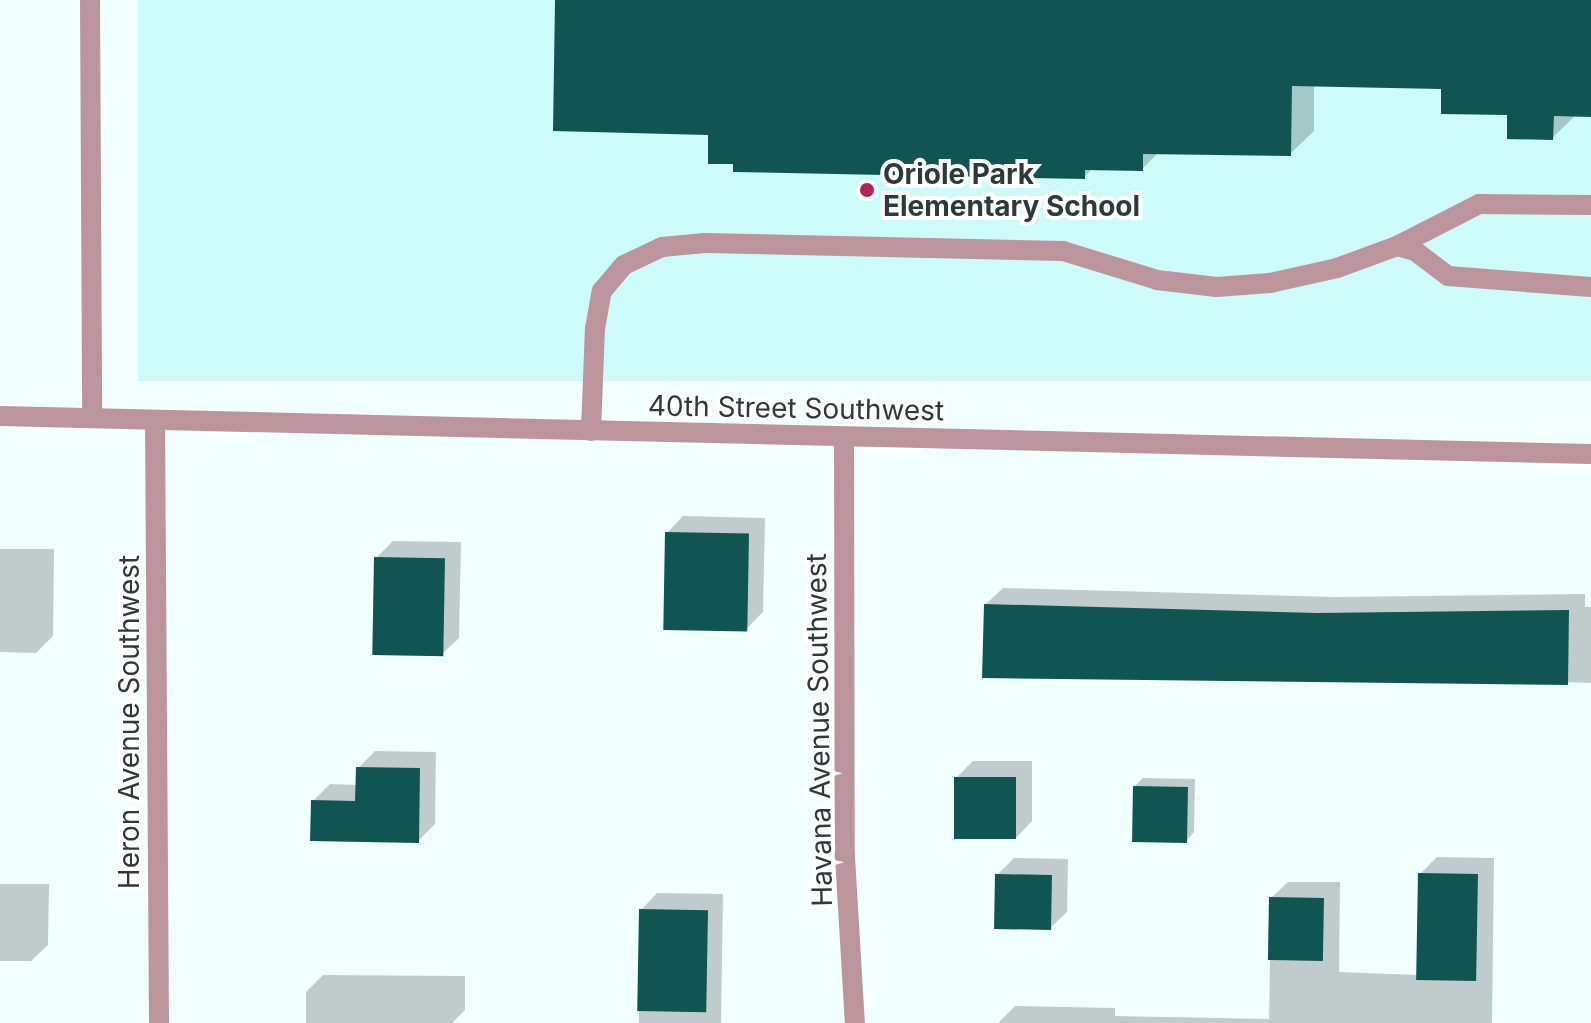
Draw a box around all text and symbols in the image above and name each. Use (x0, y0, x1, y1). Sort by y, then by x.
place label: Oriole Park Elementary School (883, 157, 1140, 223)
marker: Oriole Park Elementary School (858, 181, 876, 199)
street label: 40th Street Southwest (648, 389, 944, 427)
street label: Havana Avenue Southwest (799, 553, 839, 907)
street label: Heron Avenue Southwest (112, 555, 146, 889)

